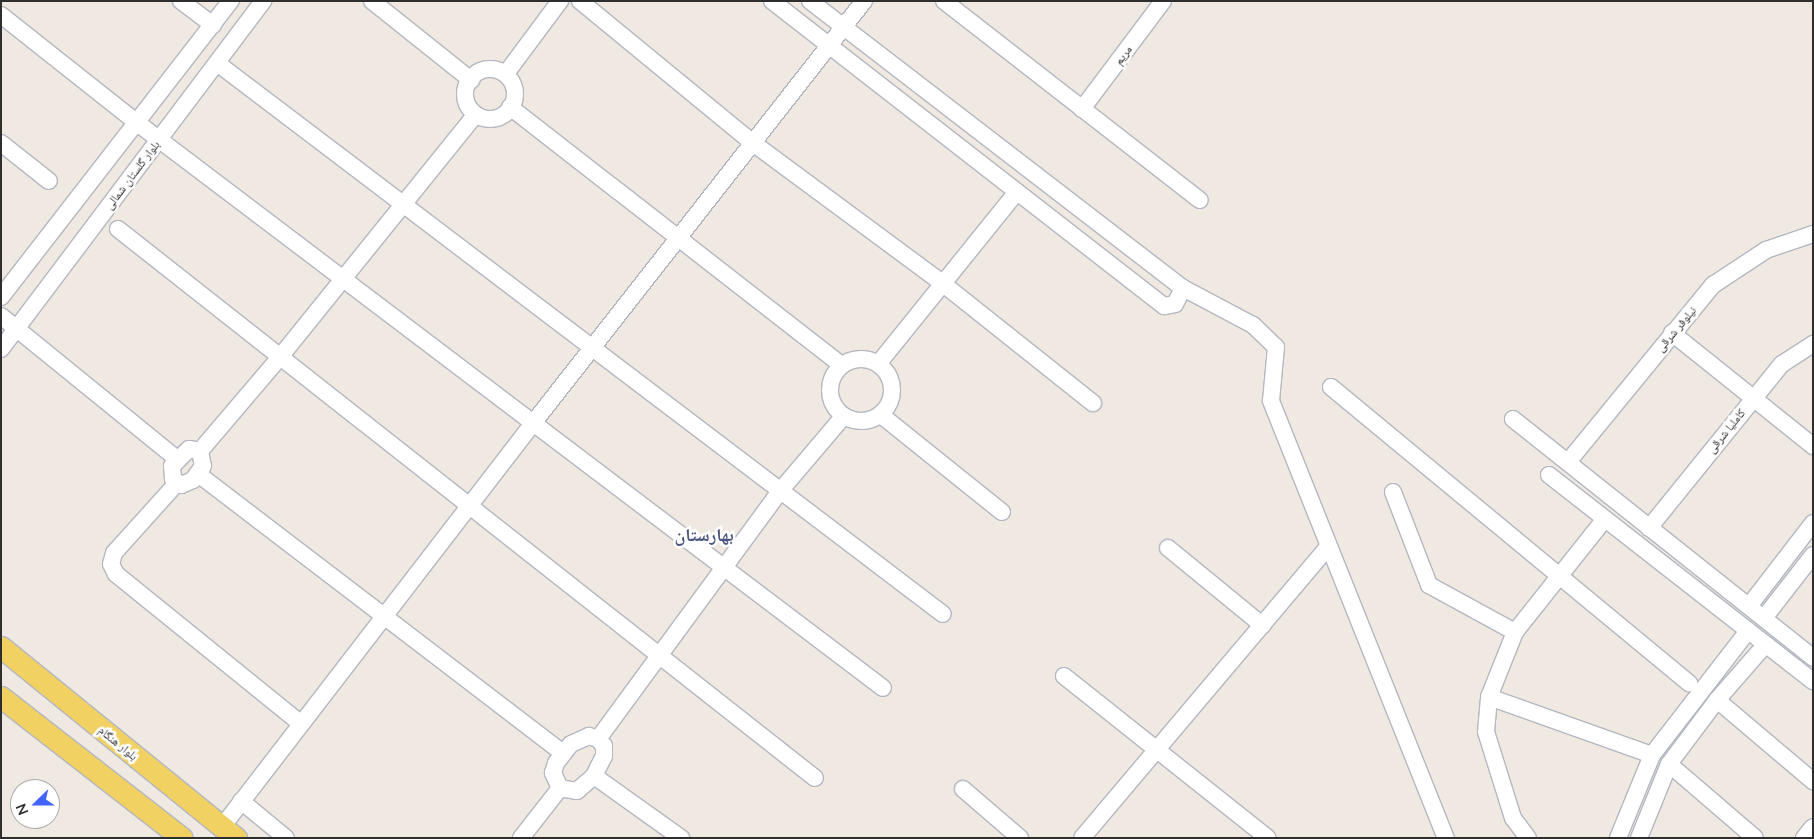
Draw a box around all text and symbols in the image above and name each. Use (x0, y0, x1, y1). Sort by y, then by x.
street label: مریم (1111, 42, 1135, 68)
street label: بلوار گلستان شمالی (101, 138, 163, 212)
street label: نیلوفر شرقی (1653, 303, 1699, 355)
street label: کاملیا شرقی (1704, 406, 1748, 456)
district label: بهارستان (674, 523, 734, 545)
street label: بلوار هنگام (95, 723, 141, 763)
north arrow (10, 779, 60, 829)
text: N (12, 801, 31, 818)

